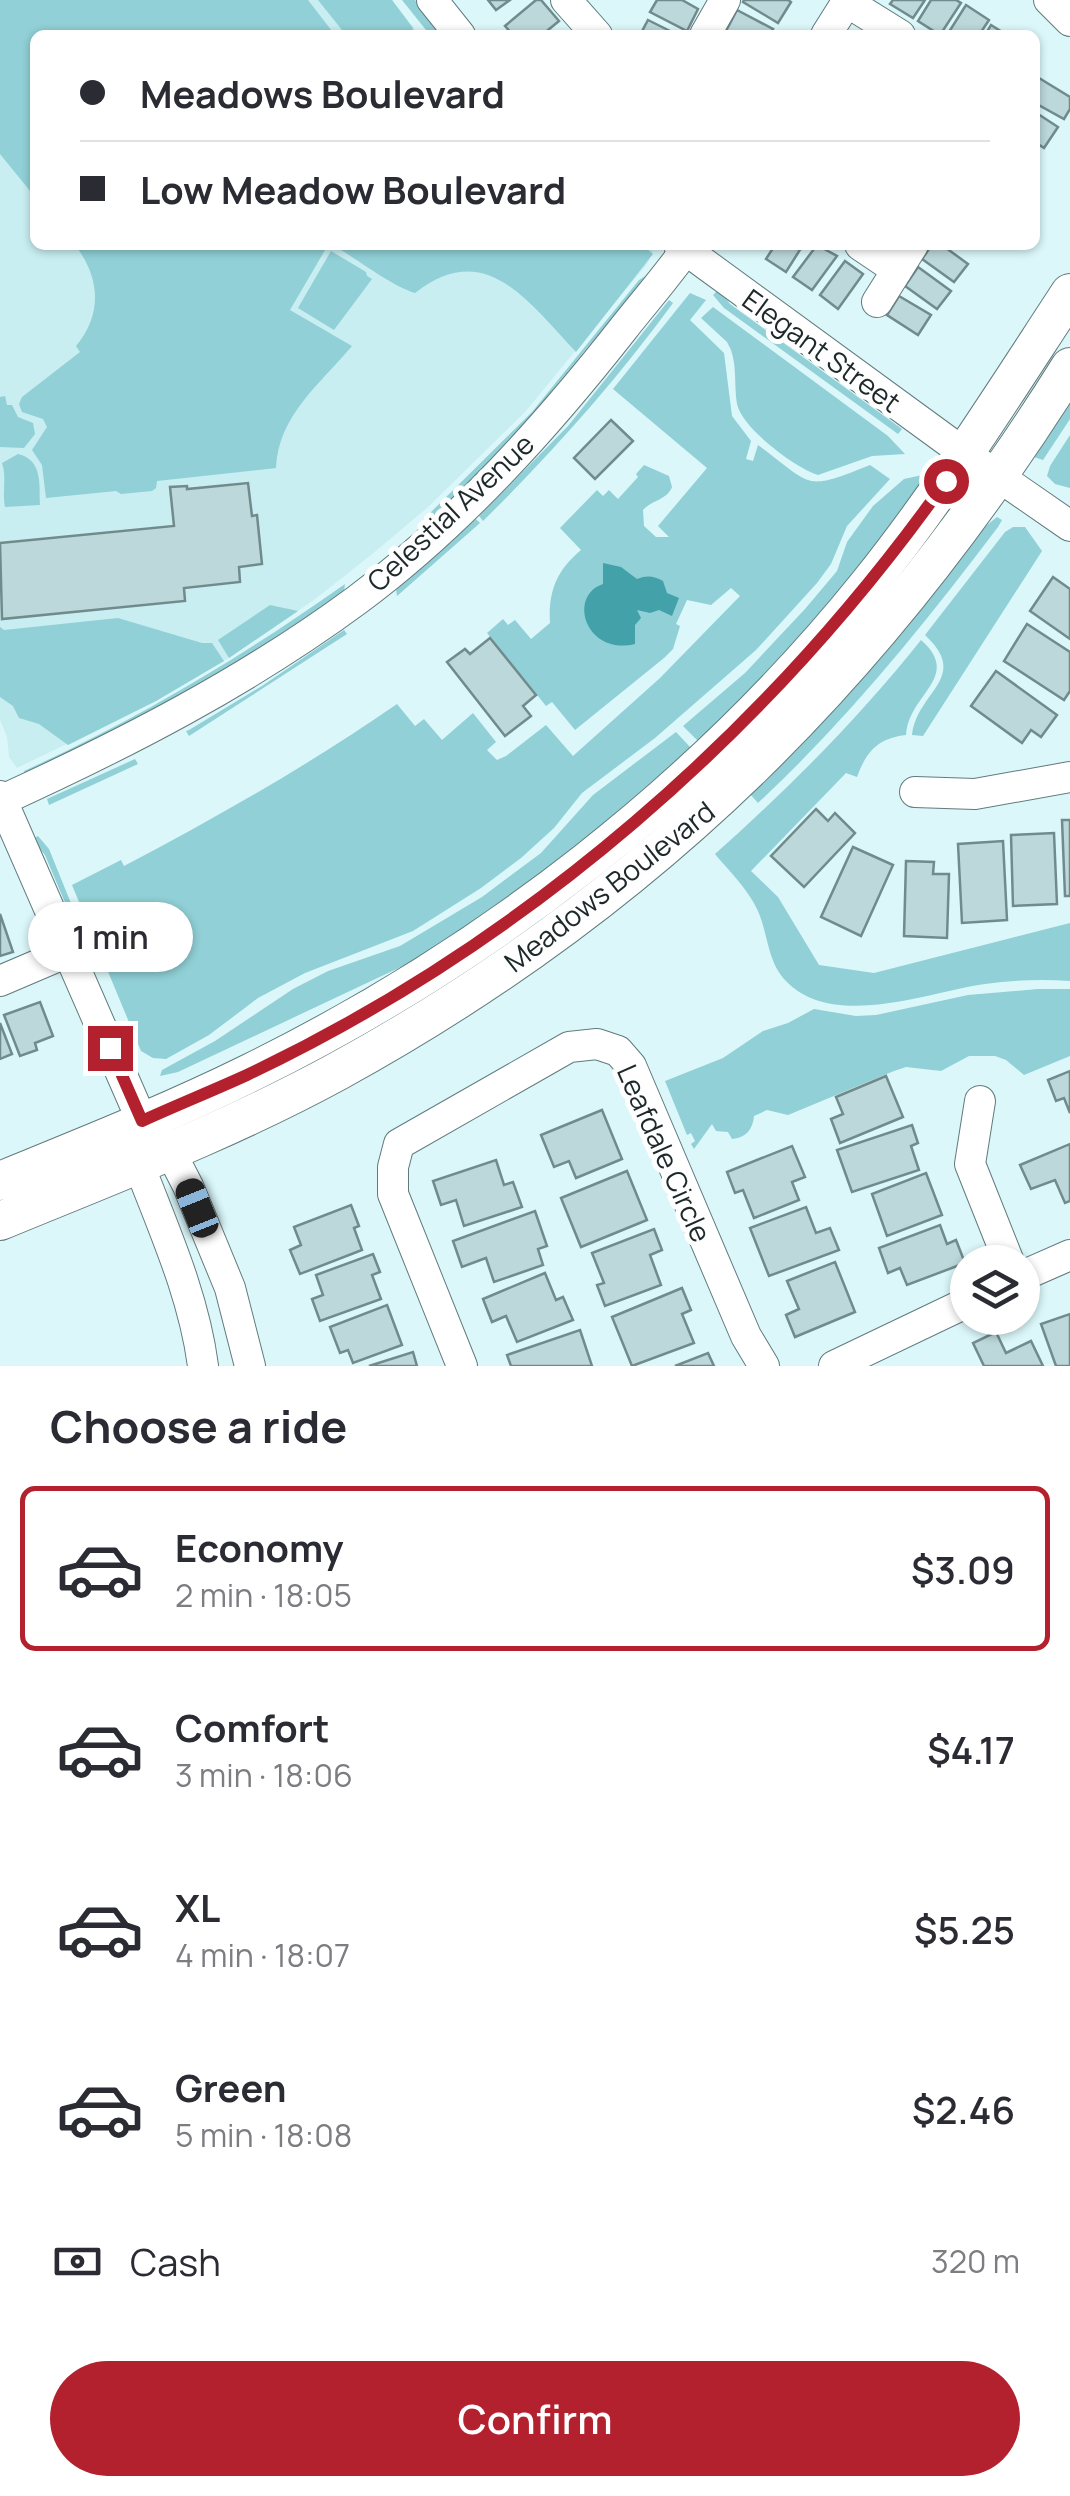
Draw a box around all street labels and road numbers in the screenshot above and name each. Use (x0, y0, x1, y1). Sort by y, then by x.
street label: Elegant Street (735, 280, 909, 420)
street label: Celestial Avenue (358, 425, 542, 599)
street label: Meadows Boulevard (496, 792, 722, 980)
street label: Leafdale Circle (609, 1058, 721, 1248)

